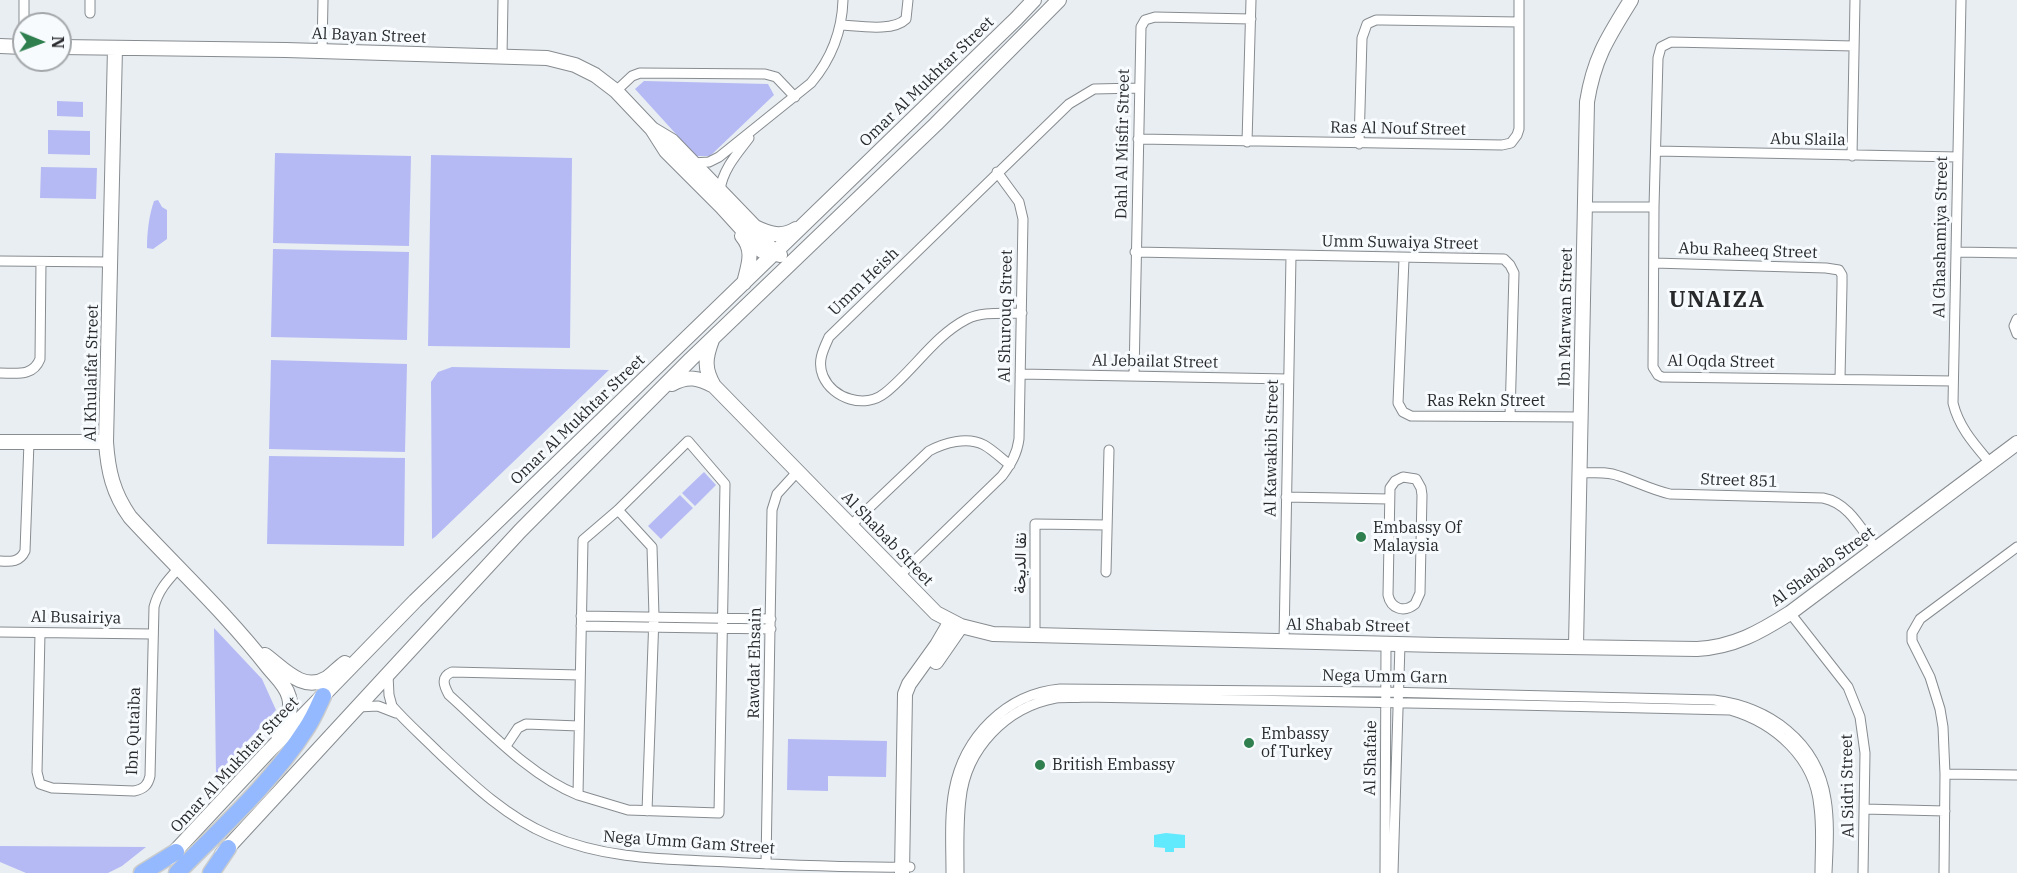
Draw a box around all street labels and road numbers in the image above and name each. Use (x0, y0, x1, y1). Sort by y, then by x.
street label: Omar Al Mukhtar Street (856, 13, 998, 151)
street label: Al Bayan Street (311, 24, 427, 48)
street label: Dahl Al Misfir Street (1112, 69, 1134, 219)
street label: Ras Al Nouf Street (1330, 118, 1466, 140)
street label: Abu Slaila (1770, 130, 1846, 150)
street label: Al Ghashamiya Street (1930, 156, 1952, 318)
street label: Umm Suwaiya Street (1321, 232, 1479, 254)
street label: Abu Raheeq Street (1678, 239, 1818, 263)
street label: Umm Heish (825, 244, 903, 320)
street label: Ibn Marwan Street (1555, 247, 1577, 387)
street label: Al Shurouq Street (995, 249, 1017, 383)
street label: Al Khulaifat Street (81, 304, 103, 442)
street label: Omar Al Mukhtar Street (507, 351, 649, 489)
street label: Al Jebailat Street (1092, 351, 1218, 373)
street label: Al Oqda Street (1667, 351, 1775, 373)
street label: Al Kawakibi Street (1261, 379, 1283, 517)
street label: Ras Rekn Street (1427, 391, 1545, 411)
street label: Street 851 (1700, 470, 1778, 492)
street label: Al Shabab Street (837, 488, 937, 590)
street label: Al Shabab Street (1767, 523, 1879, 611)
street label: نقا الديحة (1011, 532, 1031, 594)
street label: Rawdat Ehsain (744, 607, 766, 719)
street label: Al Busairiya (31, 608, 121, 628)
street label: Al Shabab Street (1286, 615, 1410, 637)
street label: Nega Umm Garn (1322, 666, 1448, 688)
street label: Ibn Qutaiba (123, 687, 145, 775)
street label: Omar Al Mukhtar Street (167, 693, 303, 837)
street label: Al Shafaie (1361, 720, 1381, 796)
street label: Al Sidri Street (1837, 734, 1859, 838)
street label: Nega Umm Gam Street (602, 827, 776, 859)

